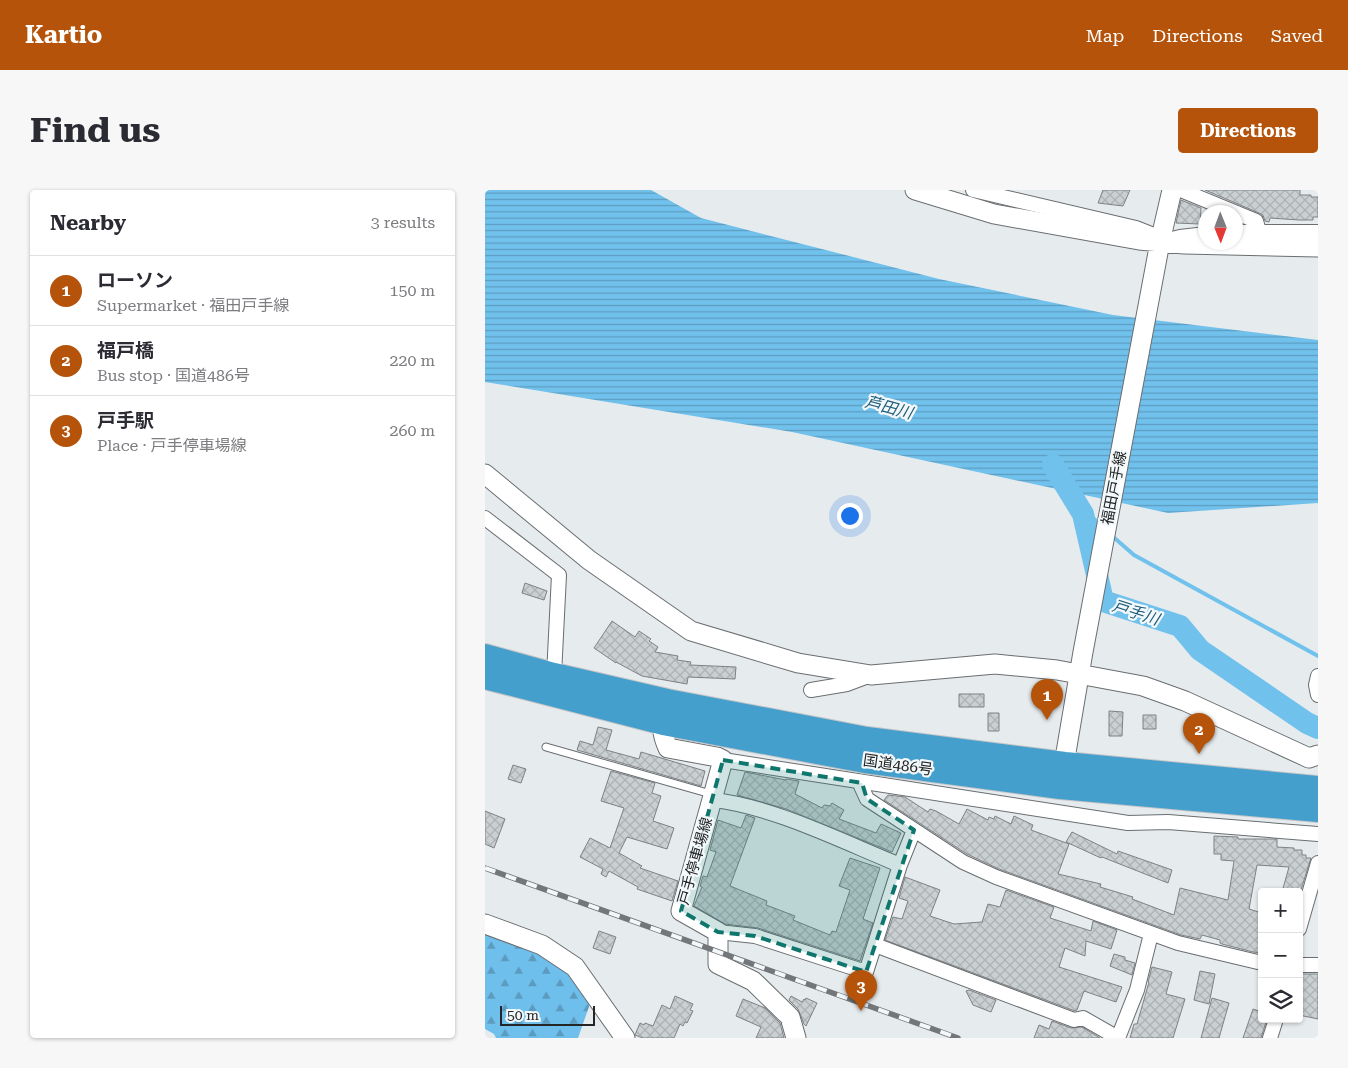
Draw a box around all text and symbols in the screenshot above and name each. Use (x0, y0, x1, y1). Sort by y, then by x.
text: Kartio (25, 21, 102, 49)
text: Map (1086, 25, 1124, 46)
text: Directions (1152, 25, 1243, 46)
text: Saved (1271, 25, 1323, 46)
button: Directions (1178, 108, 1318, 153)
text: Find us (30, 110, 160, 151)
north arrow (1198, 205, 1243, 250)
text: Nearby (50, 211, 126, 235)
text: 3 results (371, 213, 435, 232)
text: ローソン (97, 269, 173, 292)
text: 1 (62, 281, 70, 300)
text: 150 m (389, 281, 435, 300)
text: Supermarket · 福田戸手線 (97, 296, 289, 315)
text: 福戸橋 (97, 339, 154, 362)
text: 2 (62, 351, 70, 370)
text: 220 m (389, 351, 435, 370)
text: Bus stop · 国道486号 (97, 366, 250, 385)
water label: 芦田川 (863, 392, 916, 423)
text: 戸手駅 (97, 409, 154, 432)
text: 3 (62, 421, 70, 440)
text: 260 m (389, 421, 435, 440)
text: Place · 戸手停車場線 (97, 436, 247, 455)
street label: 福田戸手線 (1098, 449, 1130, 527)
your location (837, 503, 863, 529)
water label: 戸手川 (1110, 596, 1164, 630)
pin: 1 (1031, 679, 1063, 720)
pin: 2 (1183, 713, 1215, 754)
street label: 国道486号 (862, 751, 934, 779)
street label: 戸手停車場線 (674, 815, 716, 907)
map controls (1258, 888, 1303, 1023)
button: + (1258, 888, 1303, 933)
button: − (1258, 933, 1303, 978)
pin: 3 (845, 970, 877, 1011)
button: layers (1258, 978, 1303, 1023)
scale bar (500, 1003, 595, 1026)
text: 50 m (507, 1007, 539, 1023)

